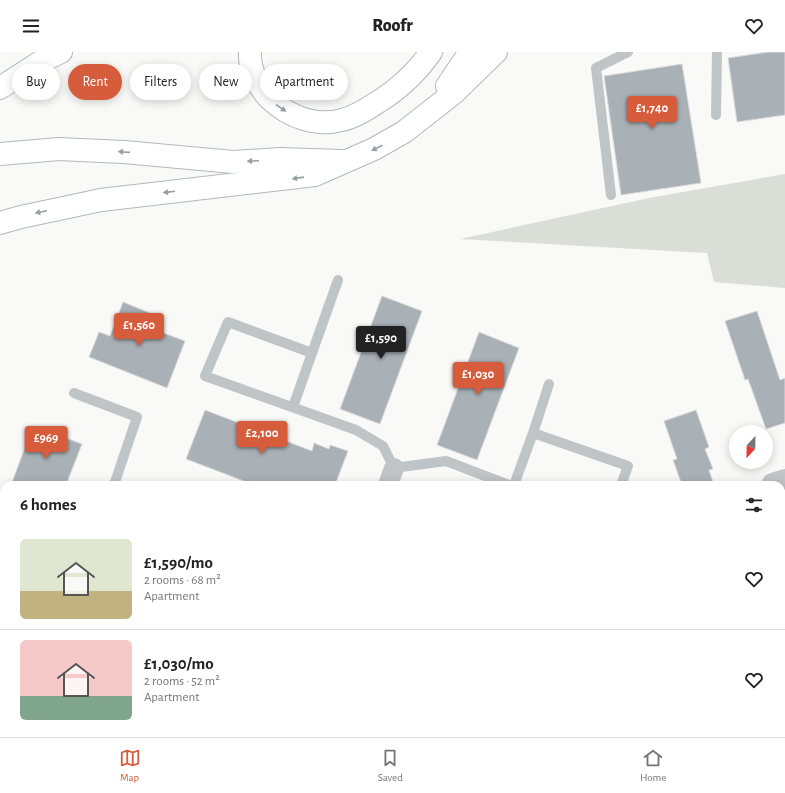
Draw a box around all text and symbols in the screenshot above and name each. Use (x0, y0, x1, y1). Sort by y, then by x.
icon: menu (20, 15, 42, 37)
icon: heart (743, 15, 765, 37)
text: Roofr (372, 17, 413, 35)
chip: Buy (12, 64, 60, 100)
chip: Rent (68, 64, 122, 100)
chip: Filters (130, 64, 191, 100)
chip: New (199, 64, 252, 100)
chip: Apartment (260, 64, 348, 100)
pin: £1,740 (619, 96, 685, 130)
text: £1,740 (636, 102, 668, 115)
one-way arrow (276, 104, 286, 112)
one-way arrow (371, 145, 383, 151)
one-way arrow (118, 149, 130, 156)
one-way arrow (246, 158, 259, 164)
one-way arrow (292, 175, 304, 181)
one-way arrow (163, 189, 175, 195)
one-way arrow (35, 210, 47, 216)
pin: £1,560 (106, 313, 172, 347)
text: £1,560 (123, 319, 155, 332)
pin: £1,590 (348, 326, 414, 360)
text: £1,590 (365, 332, 397, 345)
pin: £1,030 (445, 362, 511, 396)
text: £1,030 (462, 368, 494, 381)
pin: £2,100 (229, 421, 295, 455)
north arrow (729, 425, 773, 469)
map controls (729, 425, 773, 469)
pin: £969 (22, 426, 70, 460)
text: £2,100 (245, 427, 279, 440)
text: £969 (34, 432, 58, 445)
icon: filters (743, 494, 765, 516)
text: 6 homes (20, 496, 76, 513)
text: £1,590/mo (144, 554, 213, 571)
icon: home (52, 555, 100, 603)
icon: heart (743, 568, 765, 590)
text: 2 rooms · 68 m² (144, 574, 221, 587)
text: Apartment (144, 590, 199, 603)
text: £1,030/mo (144, 655, 214, 672)
icon: home (52, 656, 100, 704)
icon: heart (743, 669, 765, 691)
text: 2 rooms · 52 m² (144, 675, 220, 688)
text: Apartment (144, 691, 199, 704)
tab: Map (119, 747, 141, 784)
tab: Saved (378, 747, 403, 784)
tab: Home (640, 747, 666, 784)

